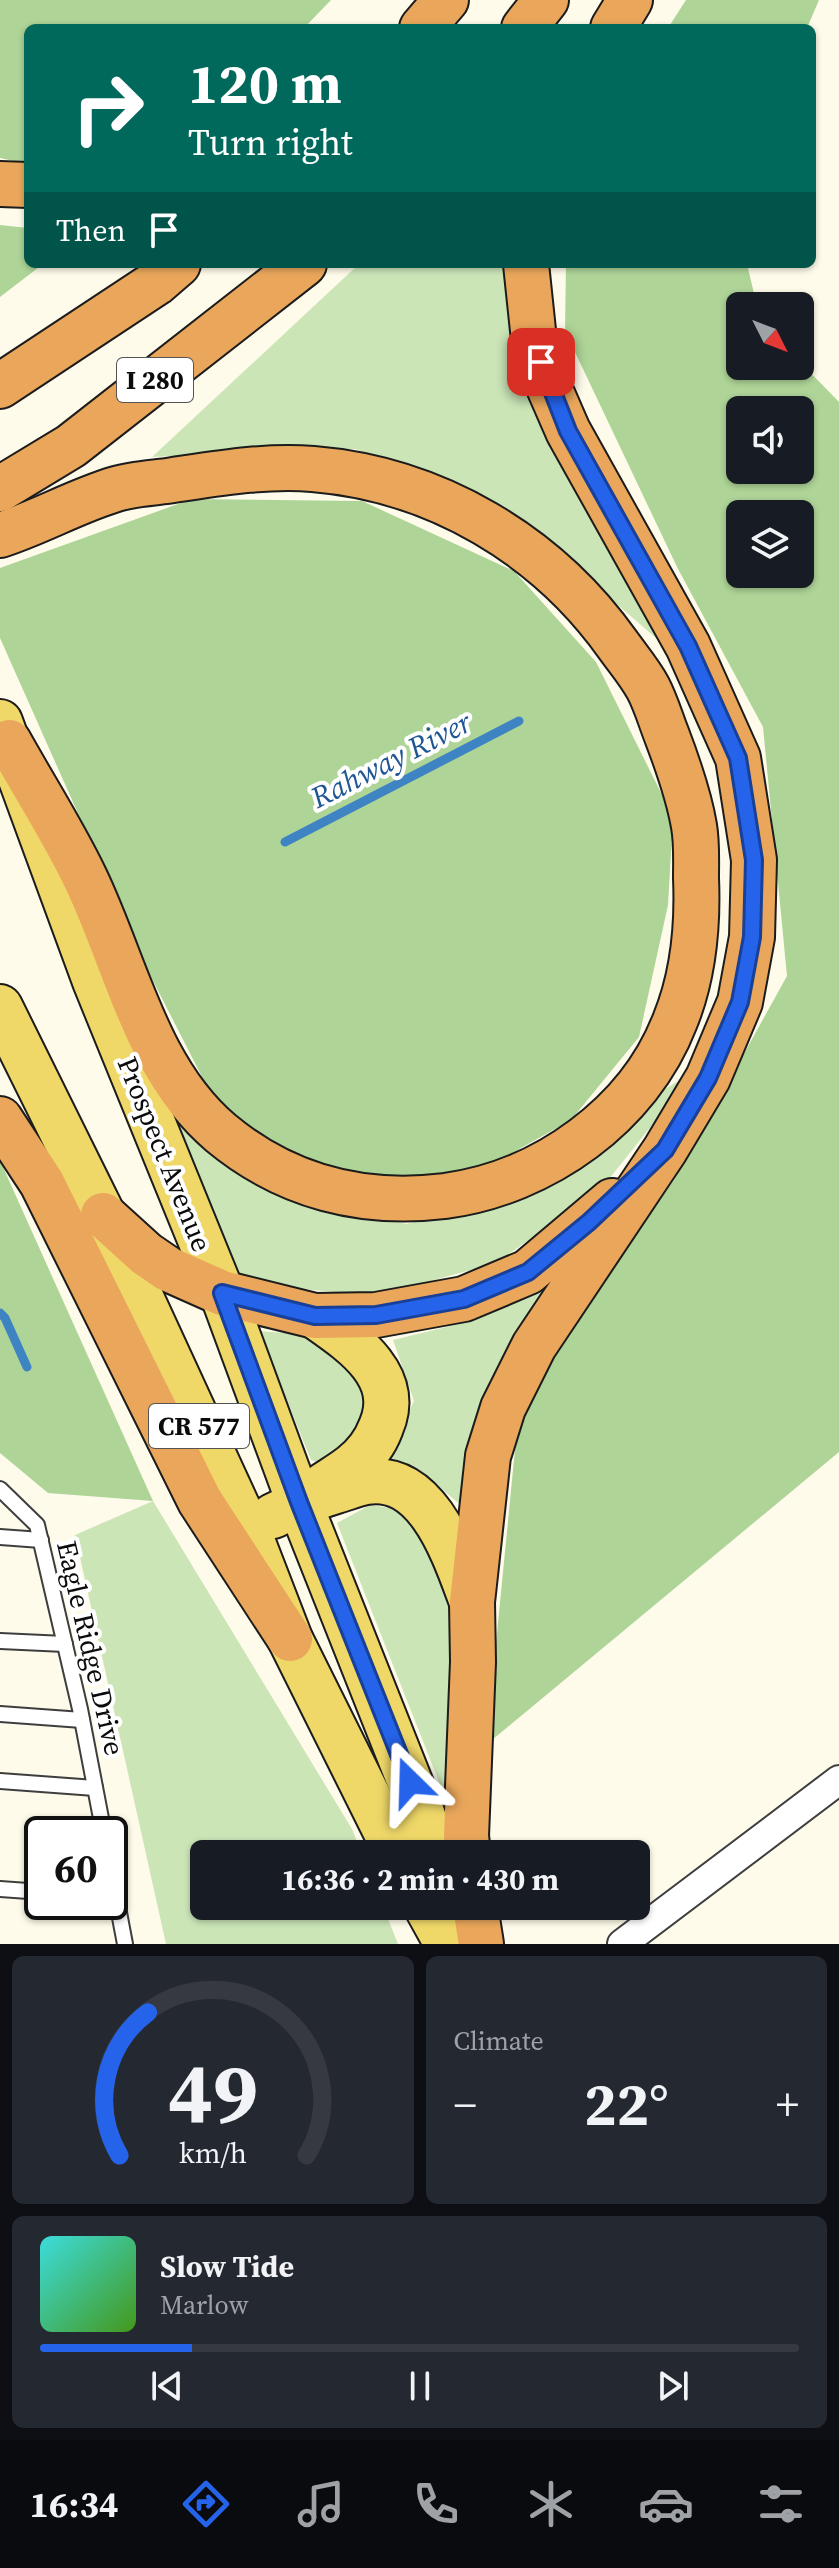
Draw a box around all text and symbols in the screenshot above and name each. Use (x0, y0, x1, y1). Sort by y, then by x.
text: 120 m (188, 45, 342, 122)
icon: right (56, 56, 160, 160)
text: Turn right (188, 118, 353, 167)
icon: arrive (142, 208, 186, 252)
text: Then (56, 210, 126, 251)
north arrow (726, 292, 814, 380)
map controls (726, 292, 814, 588)
pin (507, 328, 575, 396)
icon: arrive (519, 340, 563, 384)
road number: I 280 (117, 358, 193, 402)
button: sound (726, 396, 814, 484)
button: layers (726, 500, 814, 588)
water label: Rahway River (302, 701, 479, 818)
street label: Prospect Avenue (109, 1051, 221, 1257)
road number: CR 577 (149, 1404, 249, 1448)
street label: Eagle Ridge Drive (48, 1537, 134, 1759)
position arrow (368, 1740, 452, 1824)
speed limit sign: 60 (24, 1816, 128, 1920)
text: 16:36 · 2 min · 430 m (281, 1859, 559, 1900)
text: Climate (454, 2023, 544, 2059)
text: 49 (168, 2036, 258, 2150)
text: 22° (584, 2063, 669, 2145)
text: − (454, 2074, 477, 2135)
text: + (776, 2074, 799, 2135)
text: km/h (179, 2133, 247, 2173)
text: Slow Tide (160, 2246, 294, 2287)
text: Marlow (160, 2287, 249, 2323)
icon: previous (145, 2364, 189, 2408)
icon: pause (398, 2364, 442, 2408)
icon: next (651, 2364, 695, 2408)
icon: directions (178, 2476, 234, 2532)
icon: music (293, 2476, 349, 2532)
icon: phone (408, 2476, 464, 2532)
icon: climate (523, 2476, 579, 2532)
icon: car (638, 2476, 694, 2532)
icon: filters (753, 2476, 809, 2532)
text: 16:34 (30, 2480, 118, 2529)

